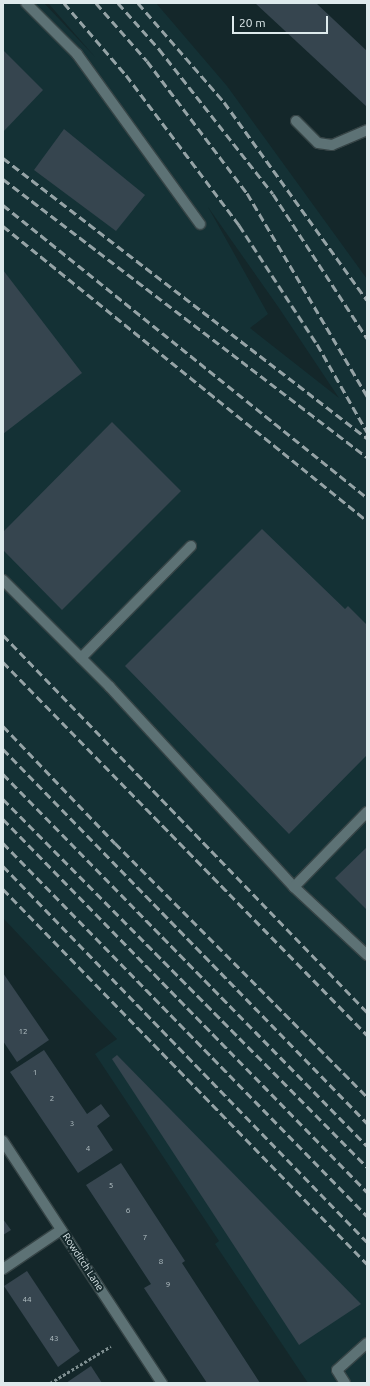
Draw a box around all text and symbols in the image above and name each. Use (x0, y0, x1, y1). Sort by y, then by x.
scale bar (234, 8, 330, 34)
text: 20 m (239, 16, 266, 29)
house number: 12 (18, 1027, 28, 1037)
house number: 1 (33, 1068, 37, 1078)
house number: 2 (50, 1094, 54, 1104)
house number: 3 (70, 1119, 74, 1129)
house number: 4 (86, 1144, 90, 1154)
house number: 5 (109, 1181, 113, 1191)
house number: 6 (126, 1206, 130, 1216)
street label: Rowditch Lane (60, 1231, 106, 1293)
house number: 7 (143, 1233, 147, 1243)
house number: 8 (159, 1257, 163, 1267)
house number: 9 (166, 1280, 170, 1290)
house number: 44 (22, 1295, 32, 1305)
house number: 43 (49, 1334, 59, 1344)

